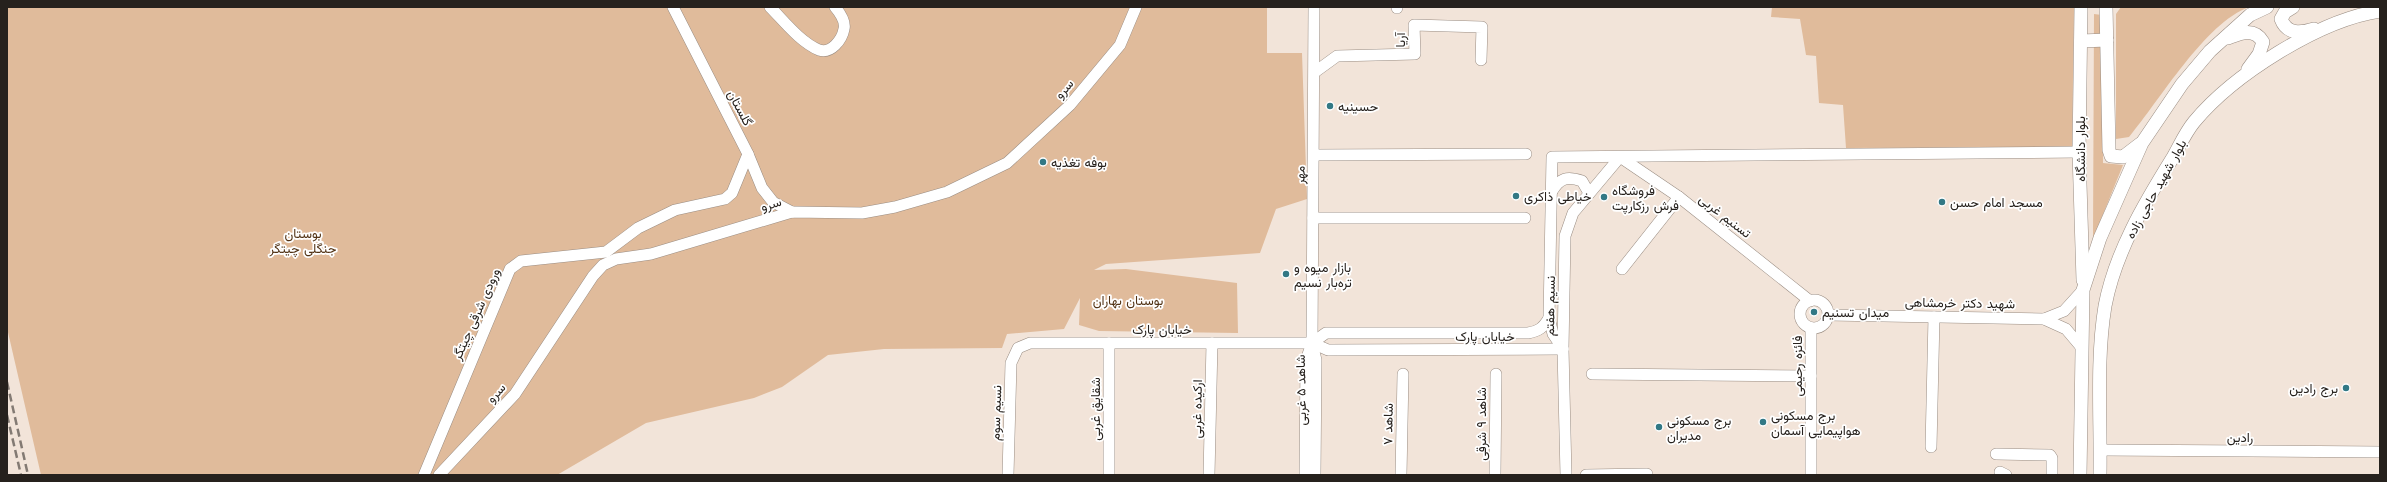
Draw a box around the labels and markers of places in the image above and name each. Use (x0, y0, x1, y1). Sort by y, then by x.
place label: حسینیه (1338, 99, 1379, 114)
marker: حسینیه (1325, 101, 1335, 111)
place label: بوفه تغذیه (1051, 155, 1107, 171)
marker: بوفه تغذیه (1038, 157, 1048, 167)
place label: فروشگاه فرش رزکارپت (1612, 183, 1679, 215)
place label: خیاطی ذاکری (1524, 189, 1592, 205)
marker: خیاطی ذاکری (1511, 191, 1521, 201)
marker: فروشگاه فرش رزکارپت (1599, 192, 1609, 202)
place label: مسجد امام حسن (1950, 195, 2043, 211)
marker: مسجد امام حسن (1937, 197, 1947, 207)
place label: بازار میوه و تره‌بار نسیم (1294, 260, 1352, 291)
marker: بازار میوه و تره‌بار نسیم (1281, 269, 1291, 279)
place label: میدان تسنیم (1822, 305, 1889, 321)
marker: میدان تسنیم (1809, 307, 1819, 317)
place label: برج رادین (2289, 381, 2338, 398)
marker: برج رادین (2341, 383, 2351, 393)
place label: برج مسکونی هواپیمایی آسمان (1771, 408, 1861, 440)
place label: برج مسکونی مدیران (1667, 413, 1732, 444)
marker: برج مسکونی هواپیمایی آسمان (1758, 417, 1768, 427)
marker: برج مسکونی مدیران (1654, 422, 1664, 432)

